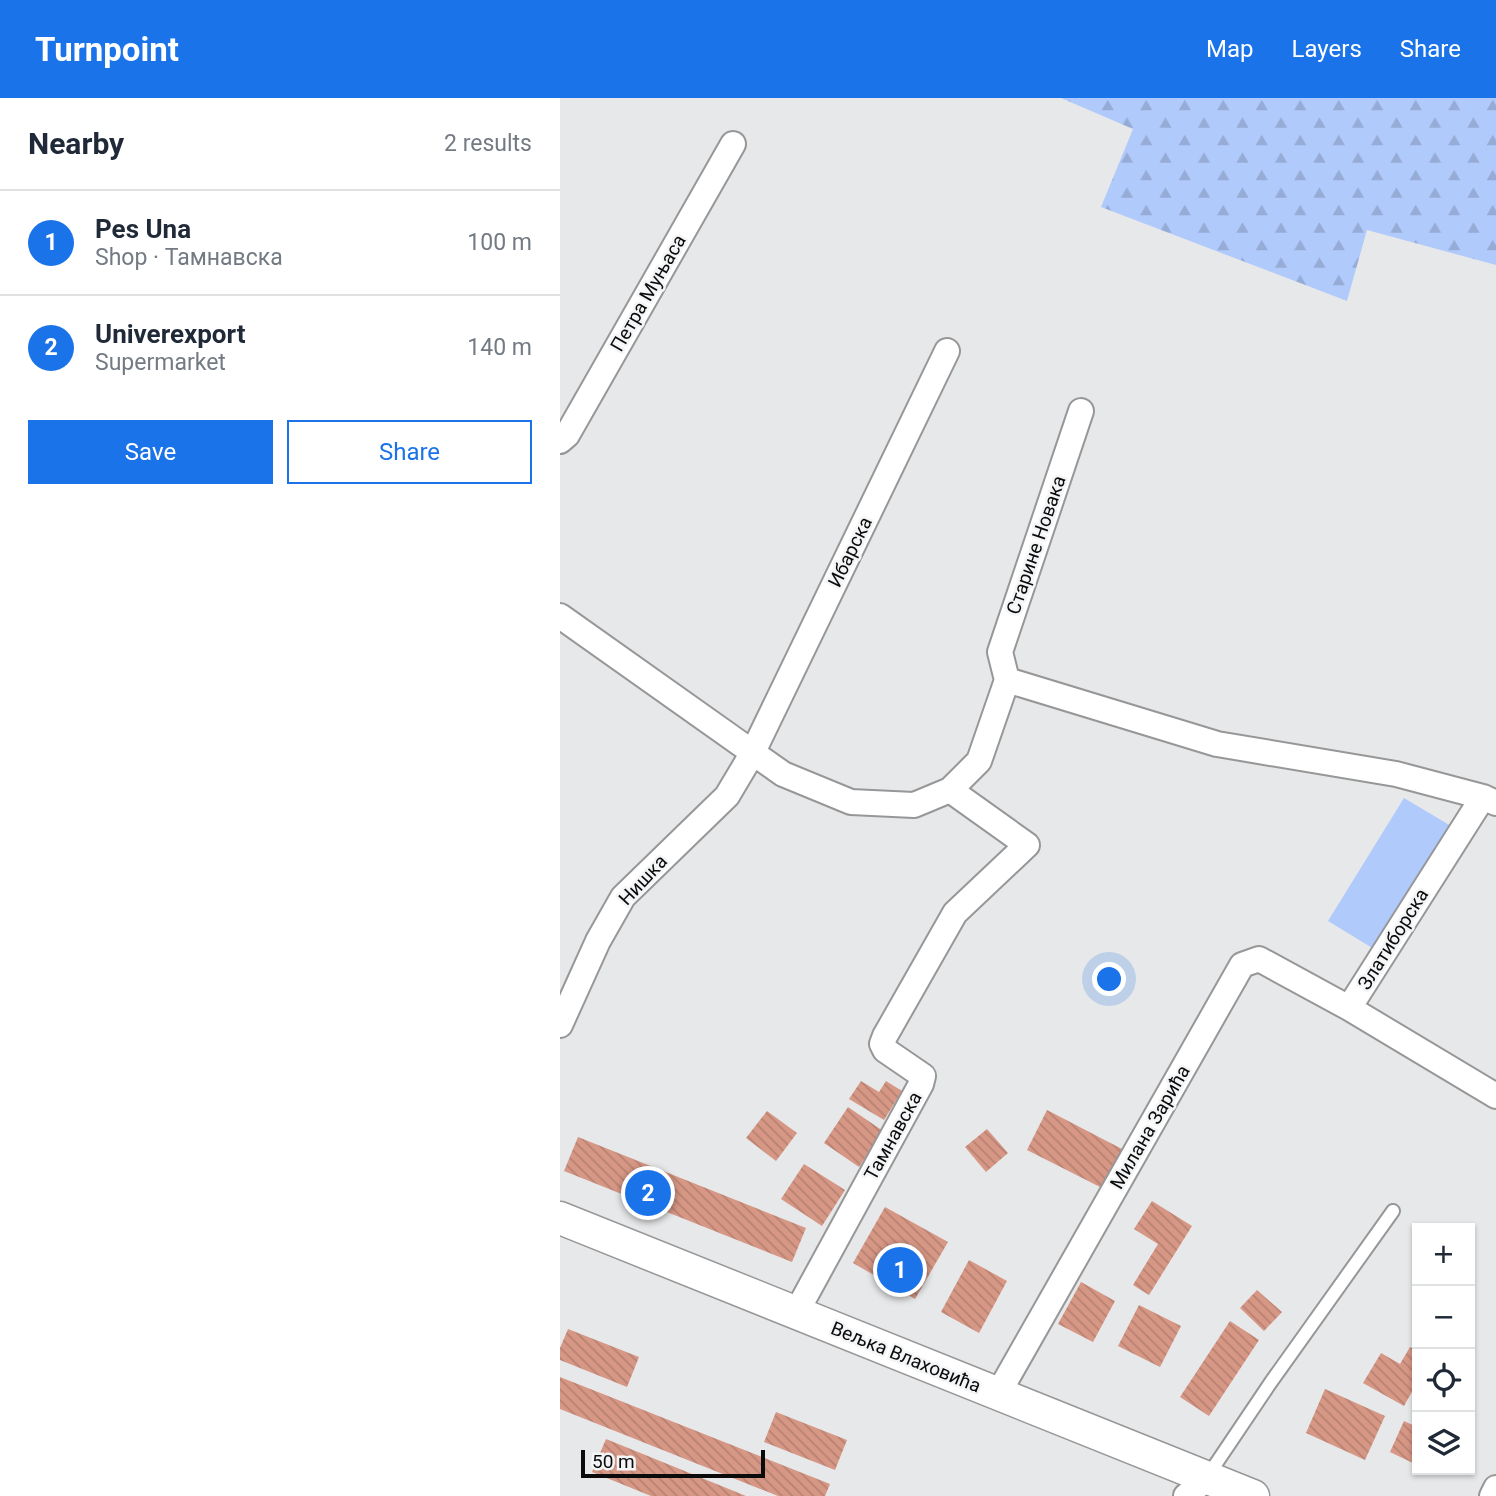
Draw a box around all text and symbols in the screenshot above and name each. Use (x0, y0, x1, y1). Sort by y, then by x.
text: Turnpoint (35, 30, 179, 69)
text: Map (1206, 35, 1254, 63)
text: Layers (1292, 35, 1362, 63)
text: Share (1400, 35, 1461, 63)
text: Nearby (28, 126, 124, 161)
text: 2 results (444, 130, 532, 157)
text: Pes Una (95, 214, 191, 244)
text: 1 (44, 229, 58, 256)
text: 100 m (467, 229, 532, 256)
street label: Петра Муњаса (605, 231, 691, 355)
text: Shop · Тамнавска (95, 244, 283, 271)
text: Univerexport (95, 319, 245, 349)
text: 2 (44, 334, 58, 361)
text: 140 m (467, 334, 532, 361)
text: Supermarket (95, 349, 226, 376)
button: Save (28, 420, 273, 484)
button: Share (287, 420, 532, 484)
street label: Старине Новака (1001, 473, 1071, 617)
street label: Ибарска (823, 513, 877, 591)
street label: Нишка (614, 850, 672, 910)
street label: Златиборска (1353, 884, 1433, 994)
your location (1092, 962, 1126, 996)
street label: Милана Зарића (1105, 1061, 1195, 1193)
street label: Тамнавска (859, 1088, 927, 1184)
pin: 2 (625, 1167, 671, 1219)
map controls (1412, 1223, 1475, 1475)
button: + (1412, 1223, 1475, 1286)
pin: 1 (877, 1244, 923, 1296)
button: − (1412, 1286, 1475, 1349)
street label: Вељка Влаховића (828, 1316, 984, 1398)
button: locate (1412, 1349, 1475, 1412)
button: layers (1412, 1412, 1475, 1475)
scale bar (581, 1447, 765, 1479)
text: 50 m (592, 1450, 635, 1473)

